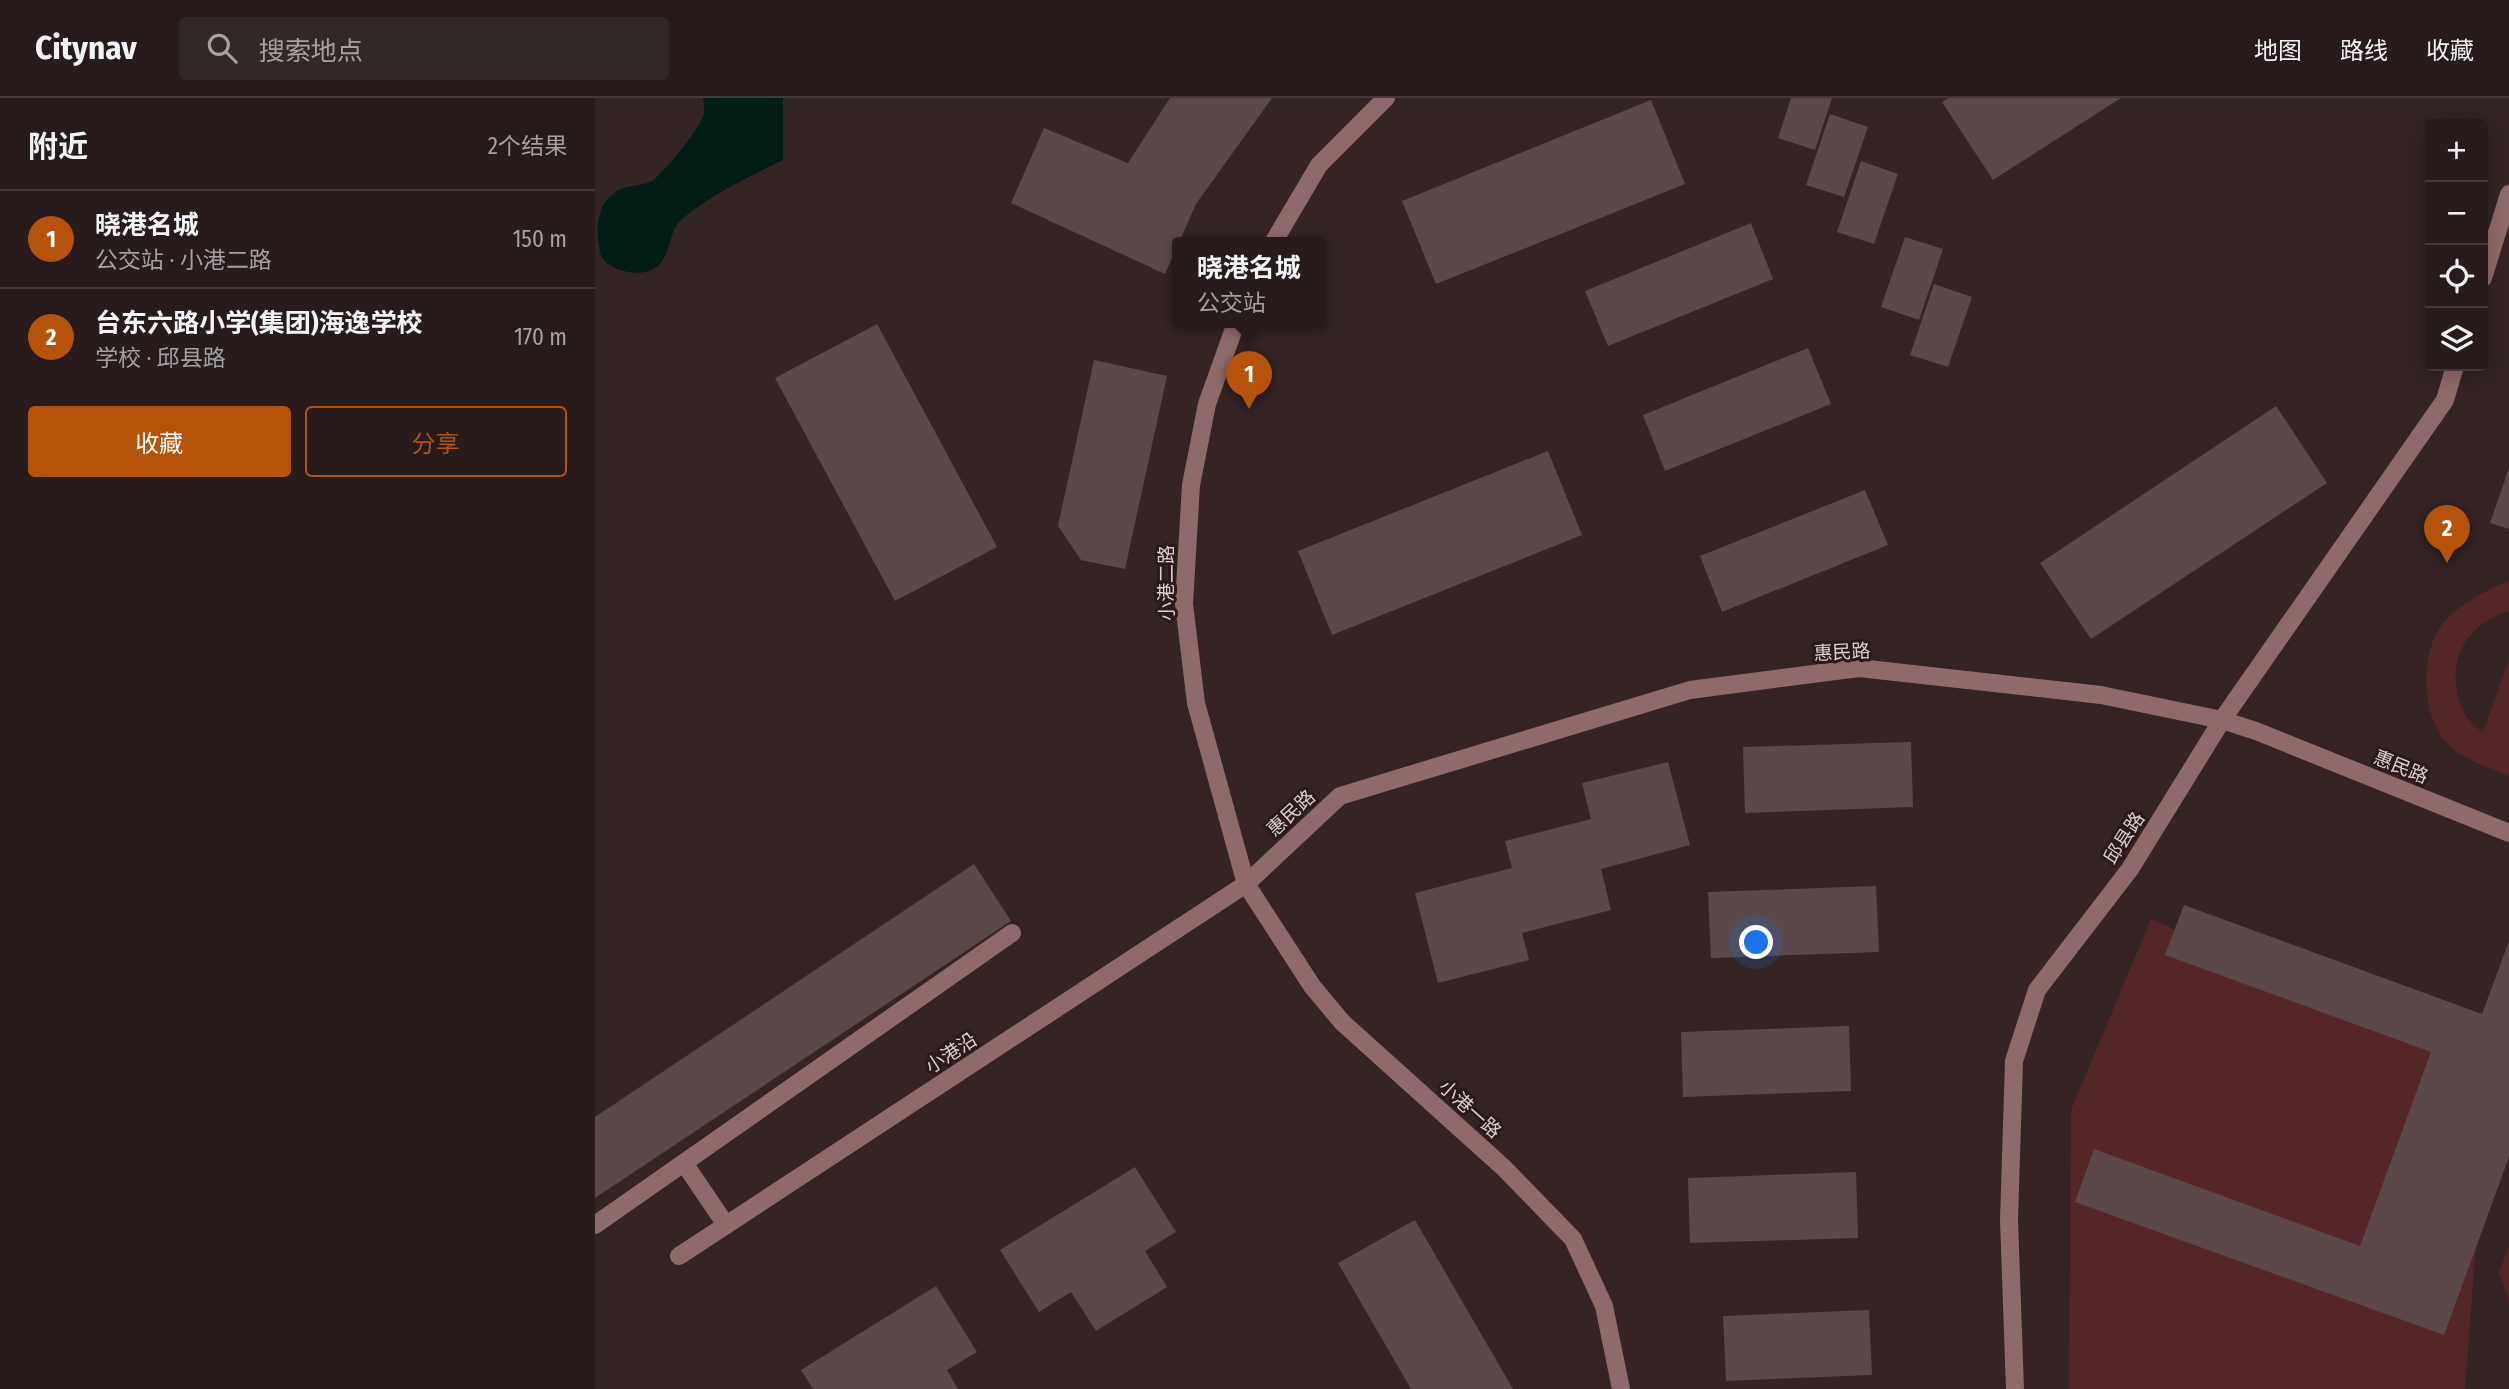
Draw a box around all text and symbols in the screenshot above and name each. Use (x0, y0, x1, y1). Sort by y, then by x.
search box (179, 17, 669, 80)
text: Citynav (35, 28, 137, 68)
icon: search (203, 29, 241, 67)
text: 搜索地点 (259, 36, 363, 67)
text: 地图 (2254, 37, 2302, 65)
text: 路线 (2340, 37, 2388, 65)
text: 收藏 (2426, 37, 2474, 65)
map controls (2425, 119, 2488, 371)
button: + (2425, 119, 2488, 182)
text: 附近 (28, 129, 88, 165)
text: 2个结果 (488, 132, 567, 160)
button: − (2425, 182, 2488, 245)
text: 晓港名城 (95, 210, 199, 241)
text: 1 (46, 225, 56, 253)
text: 150 m (512, 225, 567, 253)
popup (1172, 237, 1326, 328)
button: locate (2425, 245, 2488, 308)
text: 公交站 · 小港二路 (95, 246, 272, 274)
text: 晓港名城 (1197, 253, 1301, 284)
text: 公交站 (1197, 289, 1266, 317)
text: 台东六路小学(集团)海逸学校 (95, 308, 423, 339)
button: layers (2425, 308, 2488, 371)
text: 2 (46, 323, 56, 351)
text: 170 m (514, 323, 567, 351)
text: 学校 · 邱县路 (95, 344, 226, 372)
pin: 1 (1226, 351, 1272, 409)
button: 收藏 (28, 406, 291, 477)
button: 分享 (305, 406, 567, 477)
pin: 2 (2424, 505, 2470, 563)
street label: 小港二路 (1155, 545, 1178, 621)
street label: 惠民路 (1813, 639, 1871, 665)
street label: 惠民路 (2370, 746, 2432, 788)
street label: 惠民路 (1262, 785, 1320, 841)
street label: 邱县路 (2099, 808, 2149, 868)
your location (1739, 925, 1773, 959)
street label: 小港沿 (921, 1028, 981, 1078)
street label: 小港一路 (1434, 1075, 1506, 1143)

